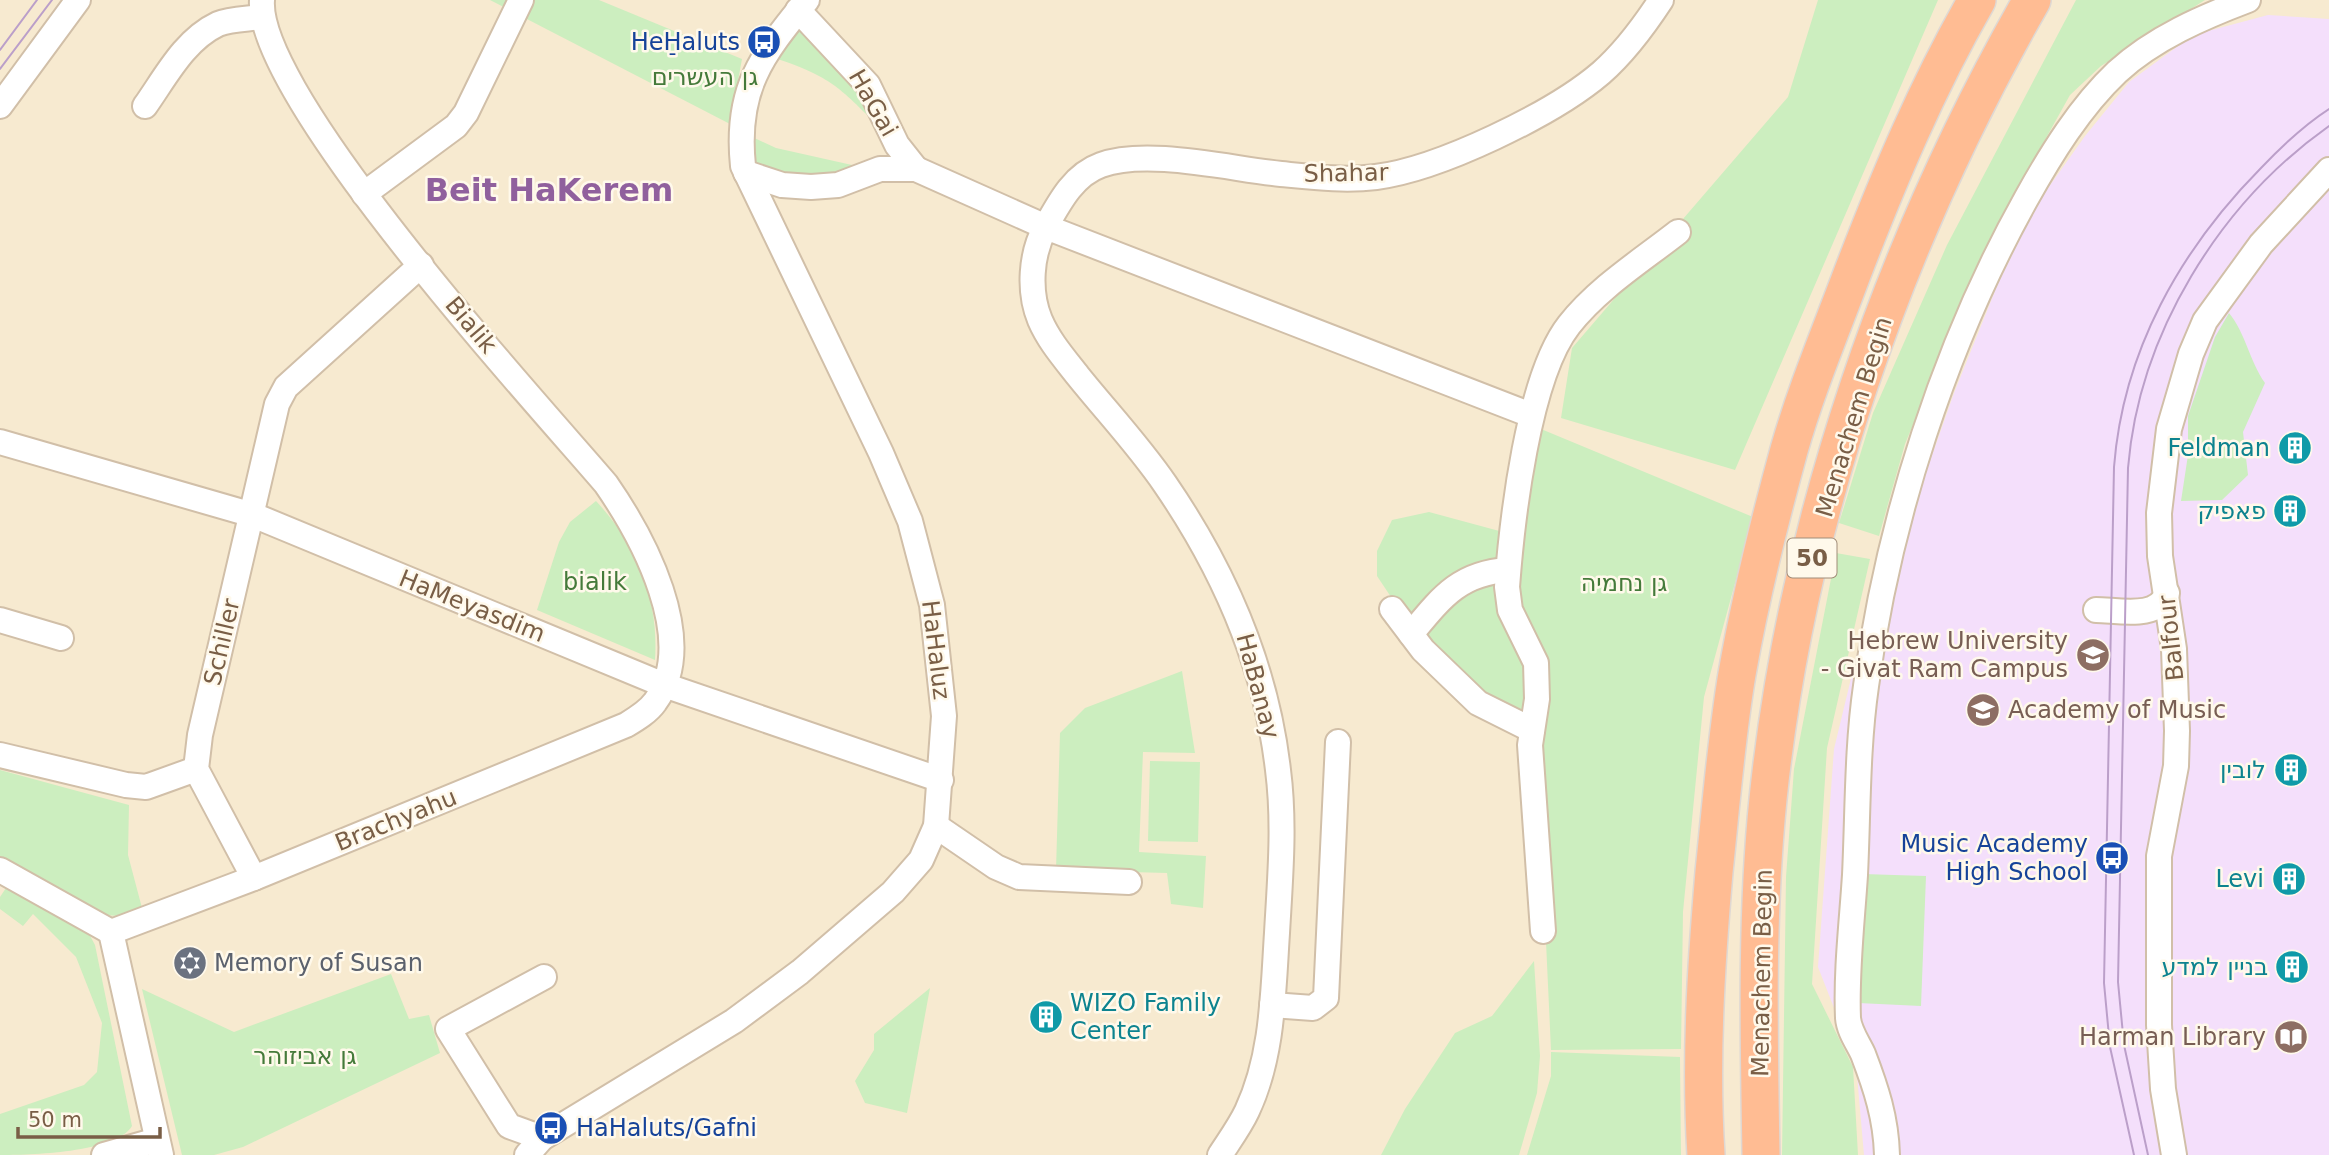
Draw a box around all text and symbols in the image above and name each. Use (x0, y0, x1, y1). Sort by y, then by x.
bus stop icon: HeH̠aluts (745, 23, 783, 61)
place label: HeH̠aluts (631, 28, 740, 56)
park label: גן העשרים (652, 63, 758, 91)
street label: HaGai (843, 65, 903, 141)
street label: Shahar (1303, 158, 1389, 188)
district label: Beit HaKerem (425, 171, 673, 209)
street label: Bialik (439, 291, 503, 359)
street label: Menachem Begin (1810, 313, 1898, 521)
building icon: Feldman (2276, 429, 2314, 467)
place label: Feldman (2168, 434, 2270, 462)
building icon: פאפיק (2271, 492, 2309, 530)
place label: פאפיק (2198, 497, 2266, 525)
road number: 50 (1787, 538, 1836, 578)
street label: HaMeyasdim (395, 564, 549, 648)
park label: bialik (563, 568, 627, 596)
park label: גן נחמיה (1581, 569, 1667, 597)
street label: Balfour (2153, 594, 2189, 682)
street label: Schiller (198, 596, 246, 688)
street label: HaHaluz (916, 599, 956, 701)
place label: Hebrew University - Givat Ram Campus (1821, 627, 2068, 683)
street label: HaBanay (1230, 630, 1286, 742)
school or university icon: Hebrew University - Givat Ram Campus (2074, 636, 2112, 674)
school or university icon: Academy of Music (1964, 691, 2002, 729)
place label: Academy of Music (2008, 696, 2226, 724)
building icon: לובין (2272, 751, 2310, 789)
place label: לובין (2220, 756, 2266, 784)
street label: Brachyahu (331, 783, 461, 857)
place label: Music Academy High School (1901, 830, 2088, 886)
bus stop icon: Music Academy High School (2093, 839, 2131, 877)
building icon: Levi (2270, 860, 2308, 898)
place label: Levi (2215, 865, 2264, 893)
street label: Menachem Begin (1746, 869, 1778, 1077)
synagogue icon: Memory of Susan (171, 944, 209, 982)
building icon: בניין למדע (2273, 948, 2311, 986)
place label: Memory of Susan (214, 949, 423, 977)
place label: בניין למדע (2162, 953, 2268, 981)
place label: WIZO Family Center (1070, 989, 1221, 1045)
building icon: WIZO Family Center (1027, 998, 1065, 1036)
library icon: Harman Library (2272, 1018, 2310, 1056)
place label: Harman Library (2079, 1023, 2266, 1051)
park label: גן אביזוהר (253, 1042, 357, 1070)
scale bar (18, 1096, 159, 1140)
text: 50 m (28, 1108, 82, 1132)
bus stop icon: HaHaluts/Gafni (532, 1109, 570, 1147)
place label: HaHaluts/Gafni (576, 1114, 757, 1142)

